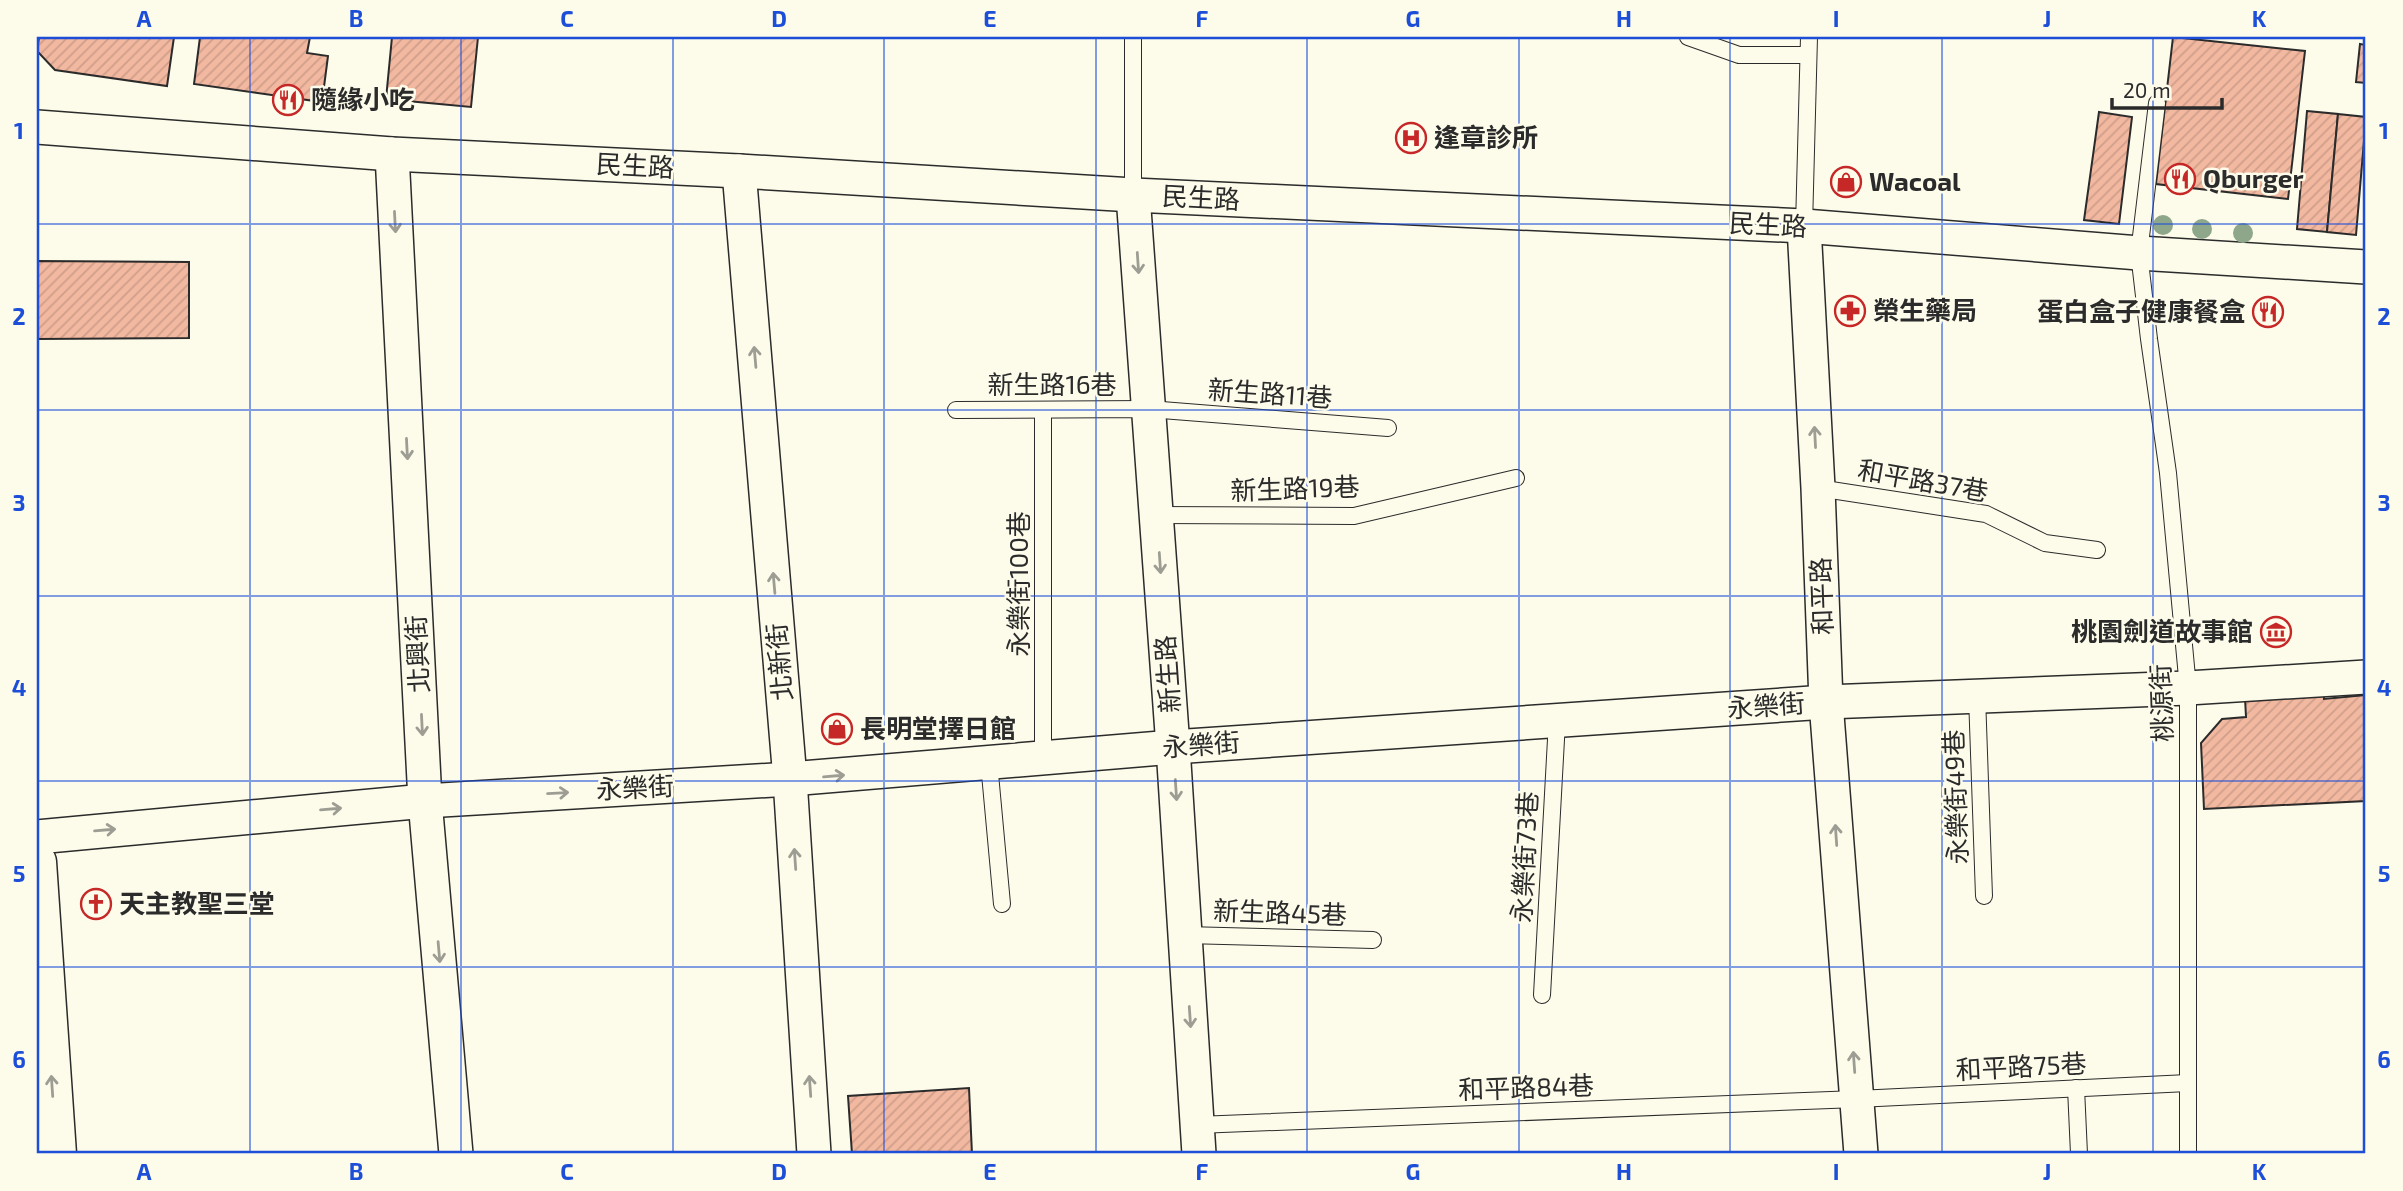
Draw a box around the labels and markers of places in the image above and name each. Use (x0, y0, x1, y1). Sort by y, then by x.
restaurant icon: 隨緣小吃 (271, 83, 305, 117)
place label: 隨緣小吃 (311, 83, 415, 114)
hospital icon: 逢章診所 (1394, 121, 1428, 155)
place label: 逢章診所 (1434, 121, 1538, 152)
restaurant icon: Qburger (2163, 162, 2197, 196)
place label: Qburger (2203, 162, 2304, 194)
shop icon: Wacoal (1829, 165, 1863, 199)
place label: Wacoal (1869, 165, 1961, 196)
pharmacy icon: 榮生藥局 (1833, 294, 1867, 328)
place label: 榮生藥局 (1873, 294, 1977, 325)
place label: 蛋白盒子健康餐盒 (2037, 295, 2245, 326)
restaurant icon: 蛋白盒子健康餐盒 (2251, 295, 2285, 329)
place label: 桃園劍道故事館 (2071, 615, 2253, 646)
museum icon: 桃園劍道故事館 (2259, 615, 2293, 649)
shop icon: 長明堂擇日館 (820, 712, 854, 746)
place label: 長明堂擇日館 (860, 712, 1016, 743)
church icon: 天主教聖三堂 (79, 887, 113, 921)
place label: 天主教聖三堂 (119, 887, 275, 918)

